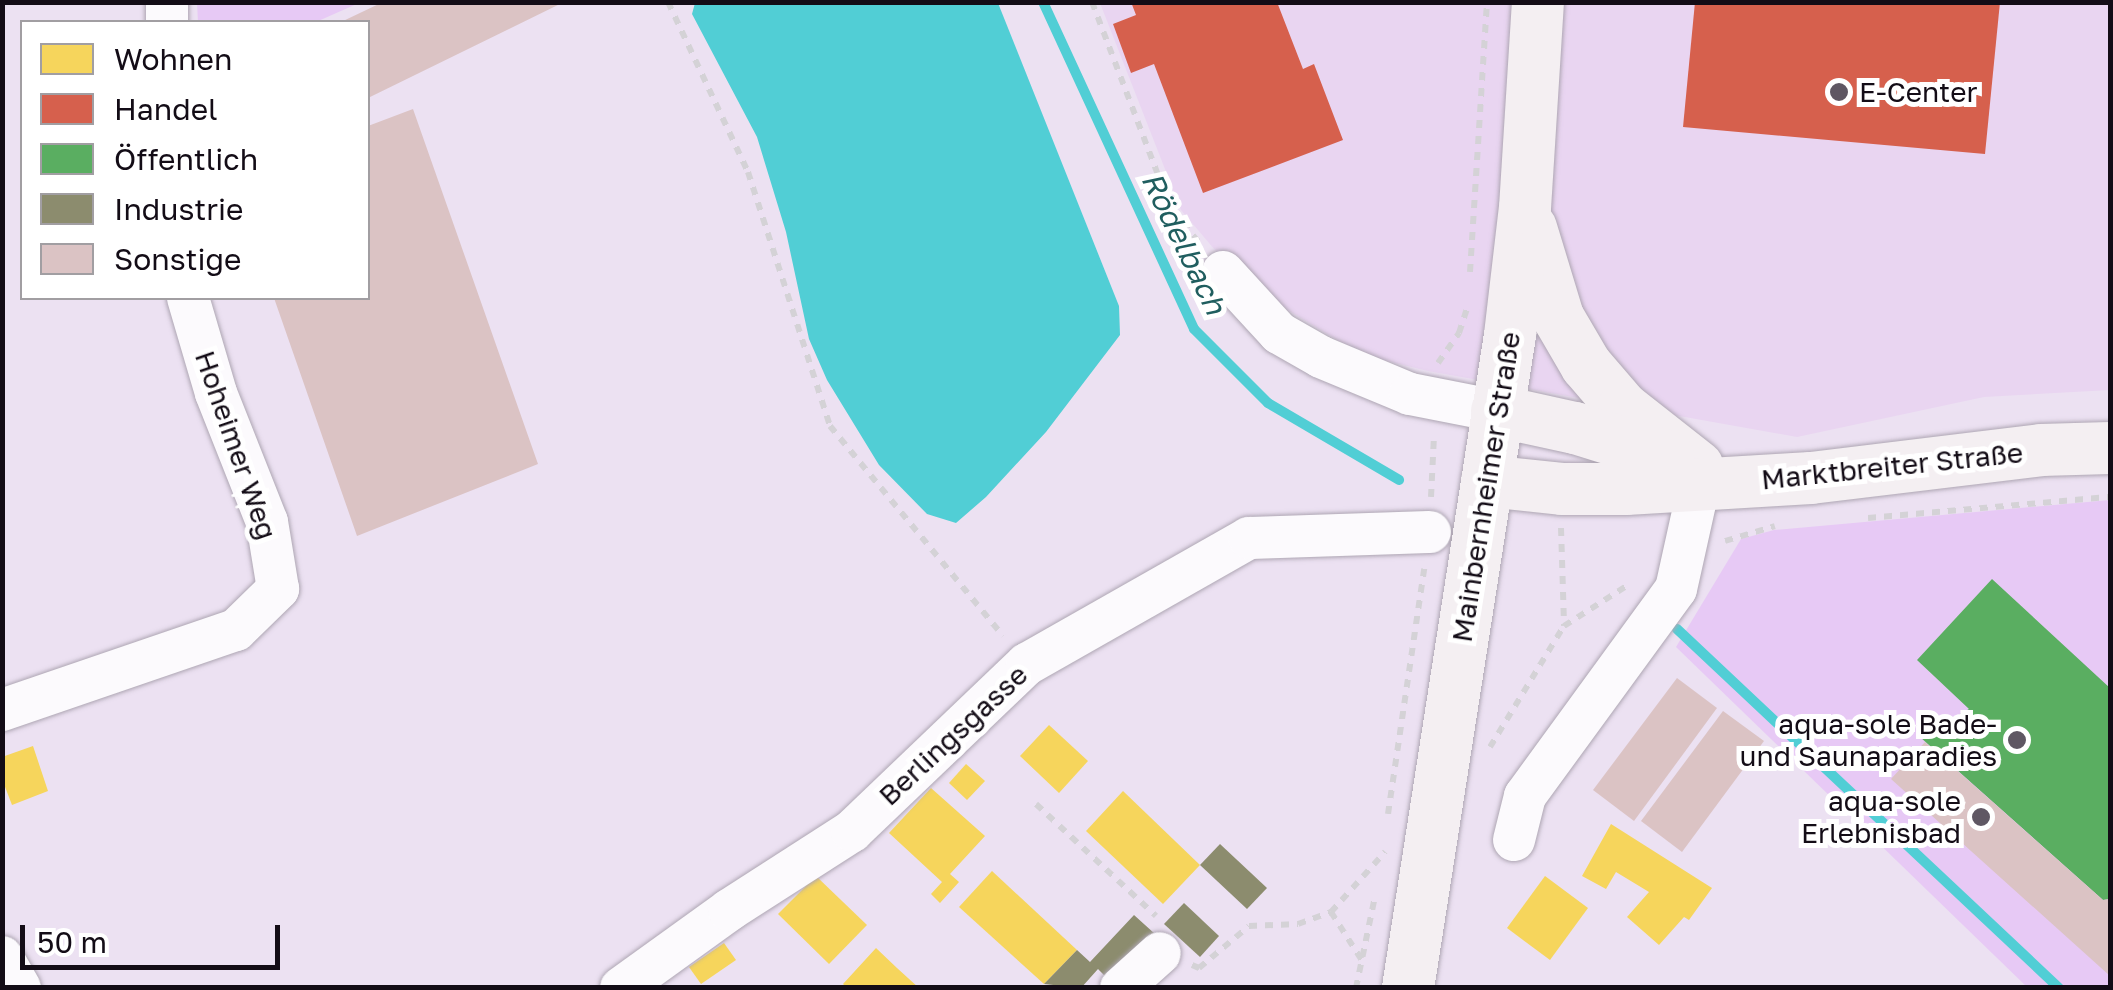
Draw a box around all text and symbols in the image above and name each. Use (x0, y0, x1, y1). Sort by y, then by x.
legend (20, 20, 370, 300)
text: Wohnen (114, 41, 232, 77)
place label: E-Center (1859, 75, 1977, 109)
marker: E-Center (1828, 81, 1850, 103)
text: Handel (114, 91, 218, 127)
text: Öffentlich (114, 141, 258, 177)
water label: Rödelbach (1134, 166, 1234, 320)
text: Industrie (114, 191, 244, 227)
text: Sonstige (114, 241, 241, 277)
street label: Mainbernheimer Straße (1445, 329, 1527, 645)
street label: Hoheimer Weg (188, 346, 284, 544)
street label: Marktbreiter Straße (1760, 436, 2024, 496)
street label: Berlingsgasse (872, 658, 1034, 812)
place label: aqua-sole Bade- und Saunaparadies (1740, 707, 1997, 773)
marker: aqua-sole Bade- und Saunaparadies (2006, 729, 2028, 751)
place label: aqua-sole Erlebnisbad (1801, 784, 1961, 850)
marker: aqua-sole Erlebnisbad (1970, 806, 1992, 828)
scale bar (25, 905, 285, 967)
text: 50 m (37, 924, 107, 960)

